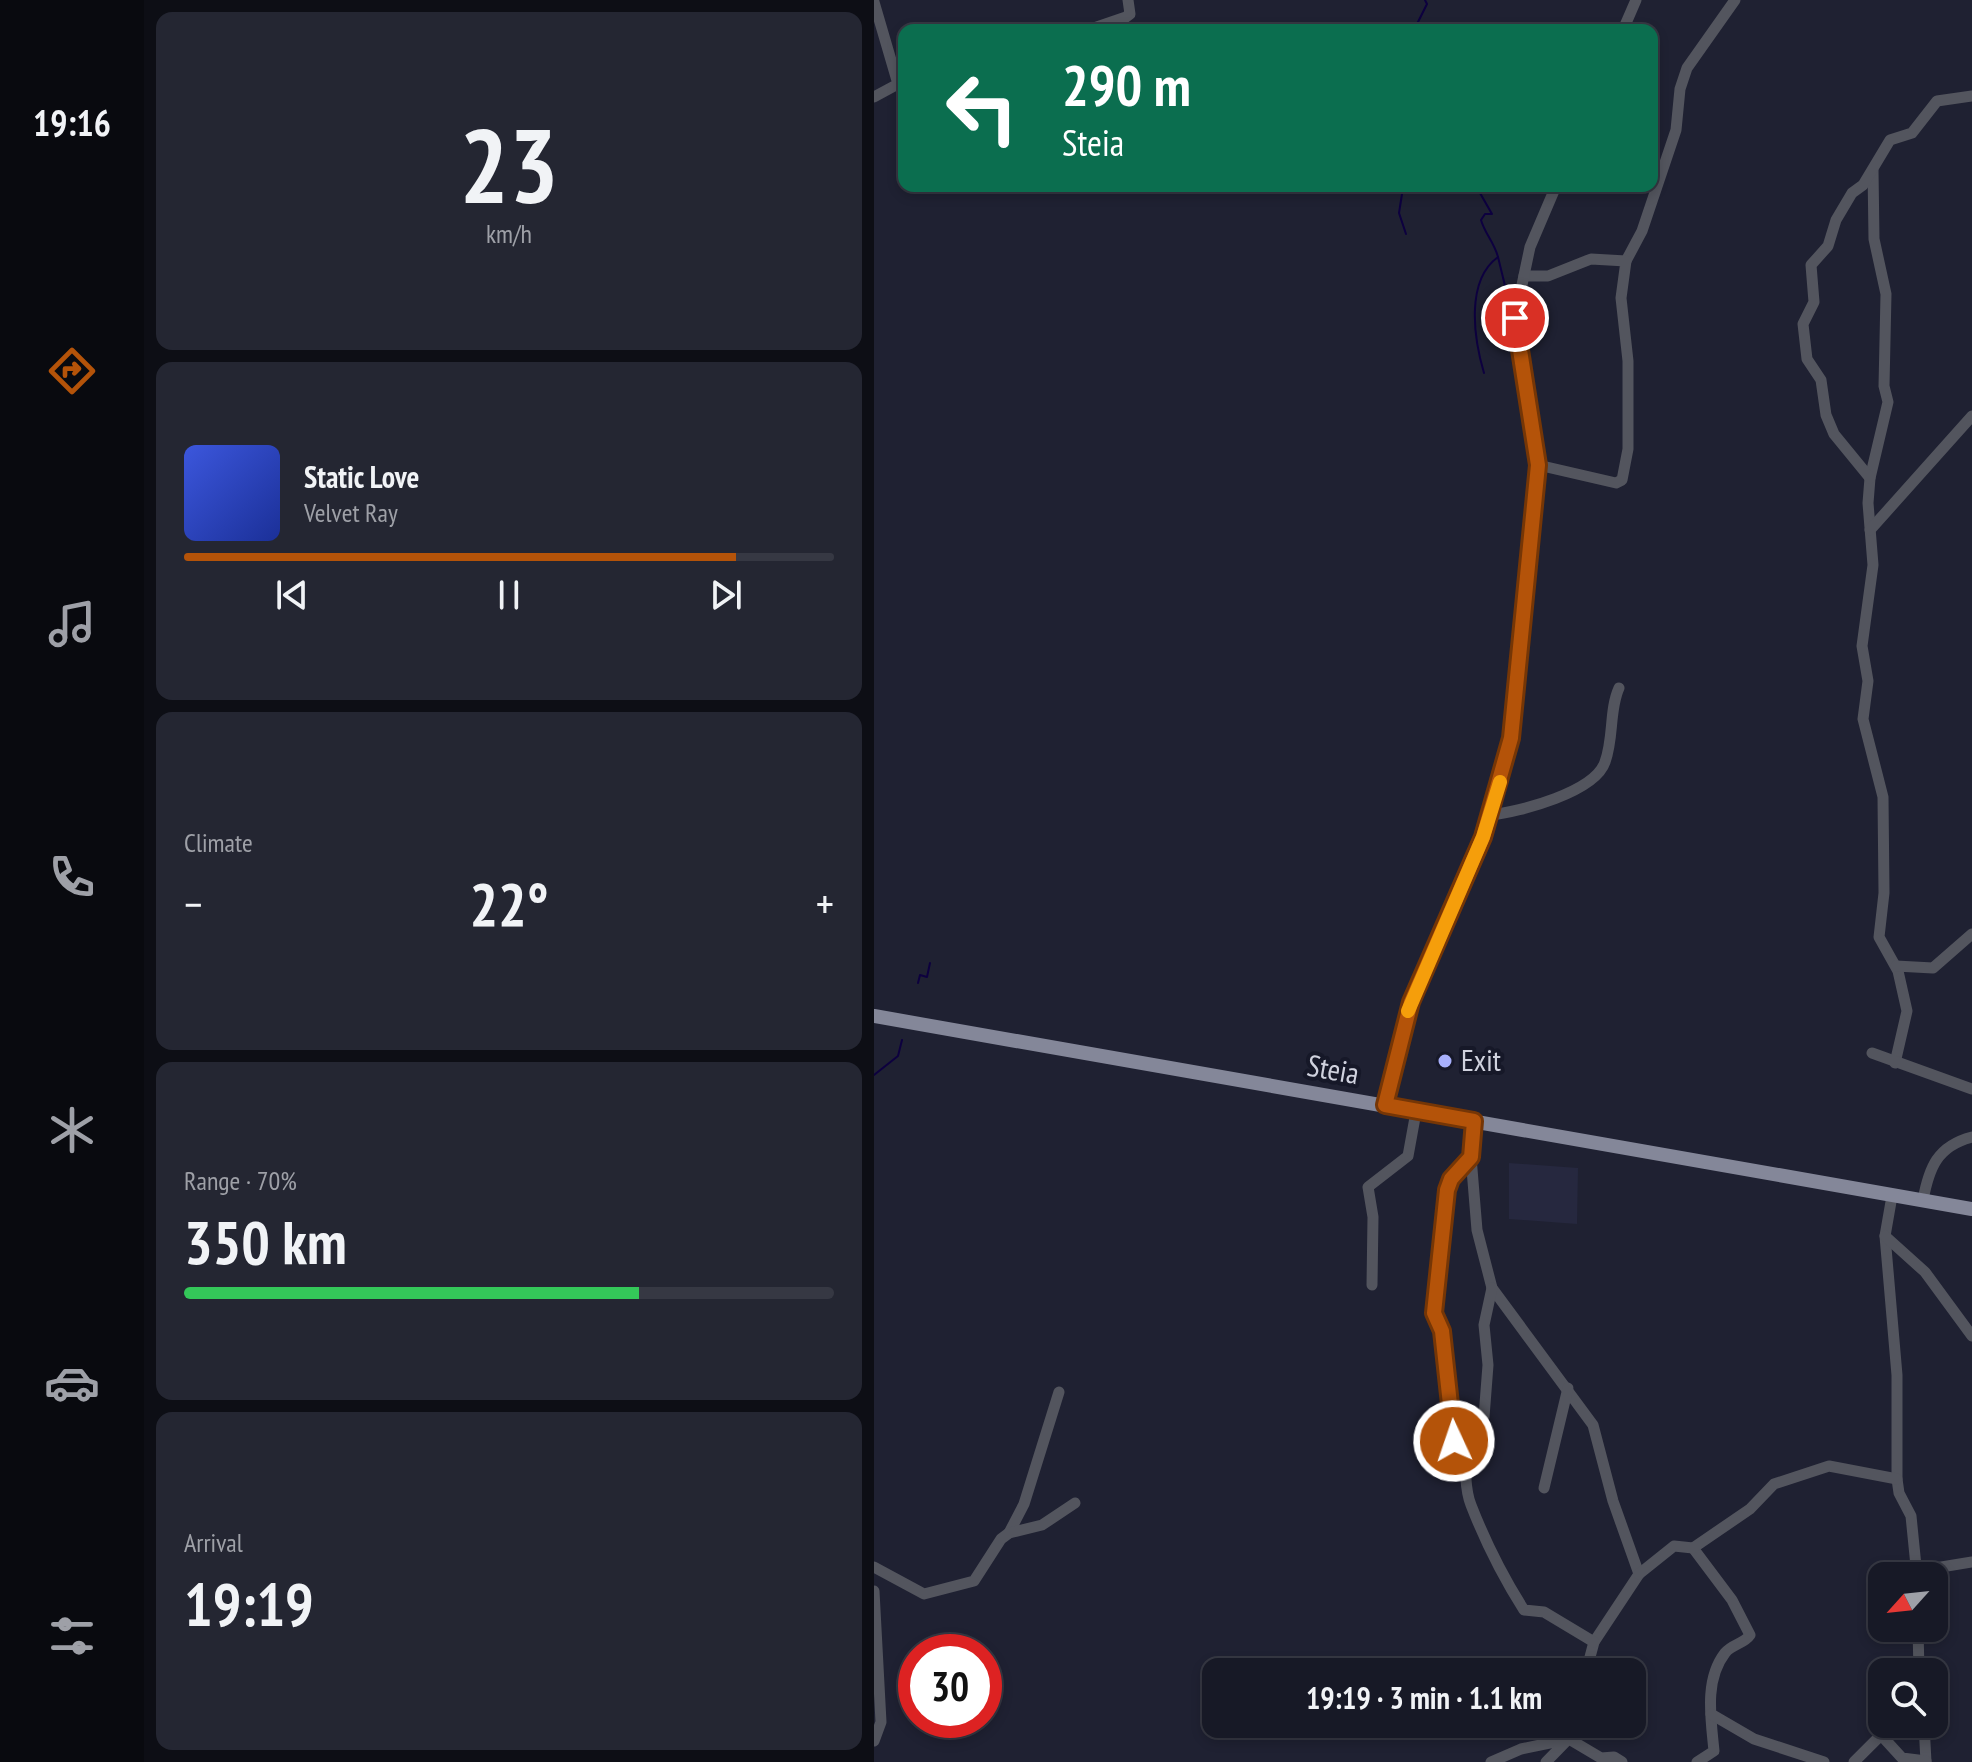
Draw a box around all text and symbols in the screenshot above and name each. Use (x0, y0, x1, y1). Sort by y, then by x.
text: 290 m (1062, 49, 1191, 121)
icon: left (930, 56, 1034, 160)
text: 23 (459, 97, 559, 232)
text: 19:16 (33, 99, 111, 146)
text: Steia (1062, 119, 1124, 166)
text: km/h (486, 217, 532, 250)
pin (1481, 284, 1549, 352)
icon: arrive (1493, 296, 1537, 340)
icon: directions (44, 343, 100, 399)
text: Static Love (304, 457, 419, 496)
text: Velvet Ray (304, 496, 398, 529)
icon: previous (270, 573, 314, 617)
icon: pause (487, 573, 531, 617)
icon: next (704, 573, 748, 617)
icon: music (44, 596, 100, 652)
text: Climate (184, 826, 253, 859)
icon: phone (44, 849, 100, 905)
text: 22° (469, 865, 549, 943)
text: − (184, 875, 202, 932)
text: + (816, 875, 834, 932)
place label: Exit (1461, 1040, 1502, 1079)
street label: Steia (1304, 1045, 1362, 1092)
marker: Exit (1436, 1052, 1454, 1070)
icon: climate (44, 1102, 100, 1158)
text: Range · 70% (184, 1164, 297, 1197)
text: 350 km (184, 1203, 347, 1281)
icon: car (44, 1355, 100, 1411)
position arrow (1412, 1399, 1496, 1483)
text: Arrival (184, 1526, 243, 1559)
north arrow (1868, 1562, 1948, 1642)
map controls (1868, 1562, 1948, 1738)
text: 19:19 (184, 1565, 314, 1643)
icon: filters (44, 1608, 100, 1664)
speed limit sign: 30 (898, 1634, 1002, 1738)
button: search (1868, 1658, 1948, 1738)
text: 19:19 · 3 min · 1.1 km (1306, 1678, 1542, 1717)

